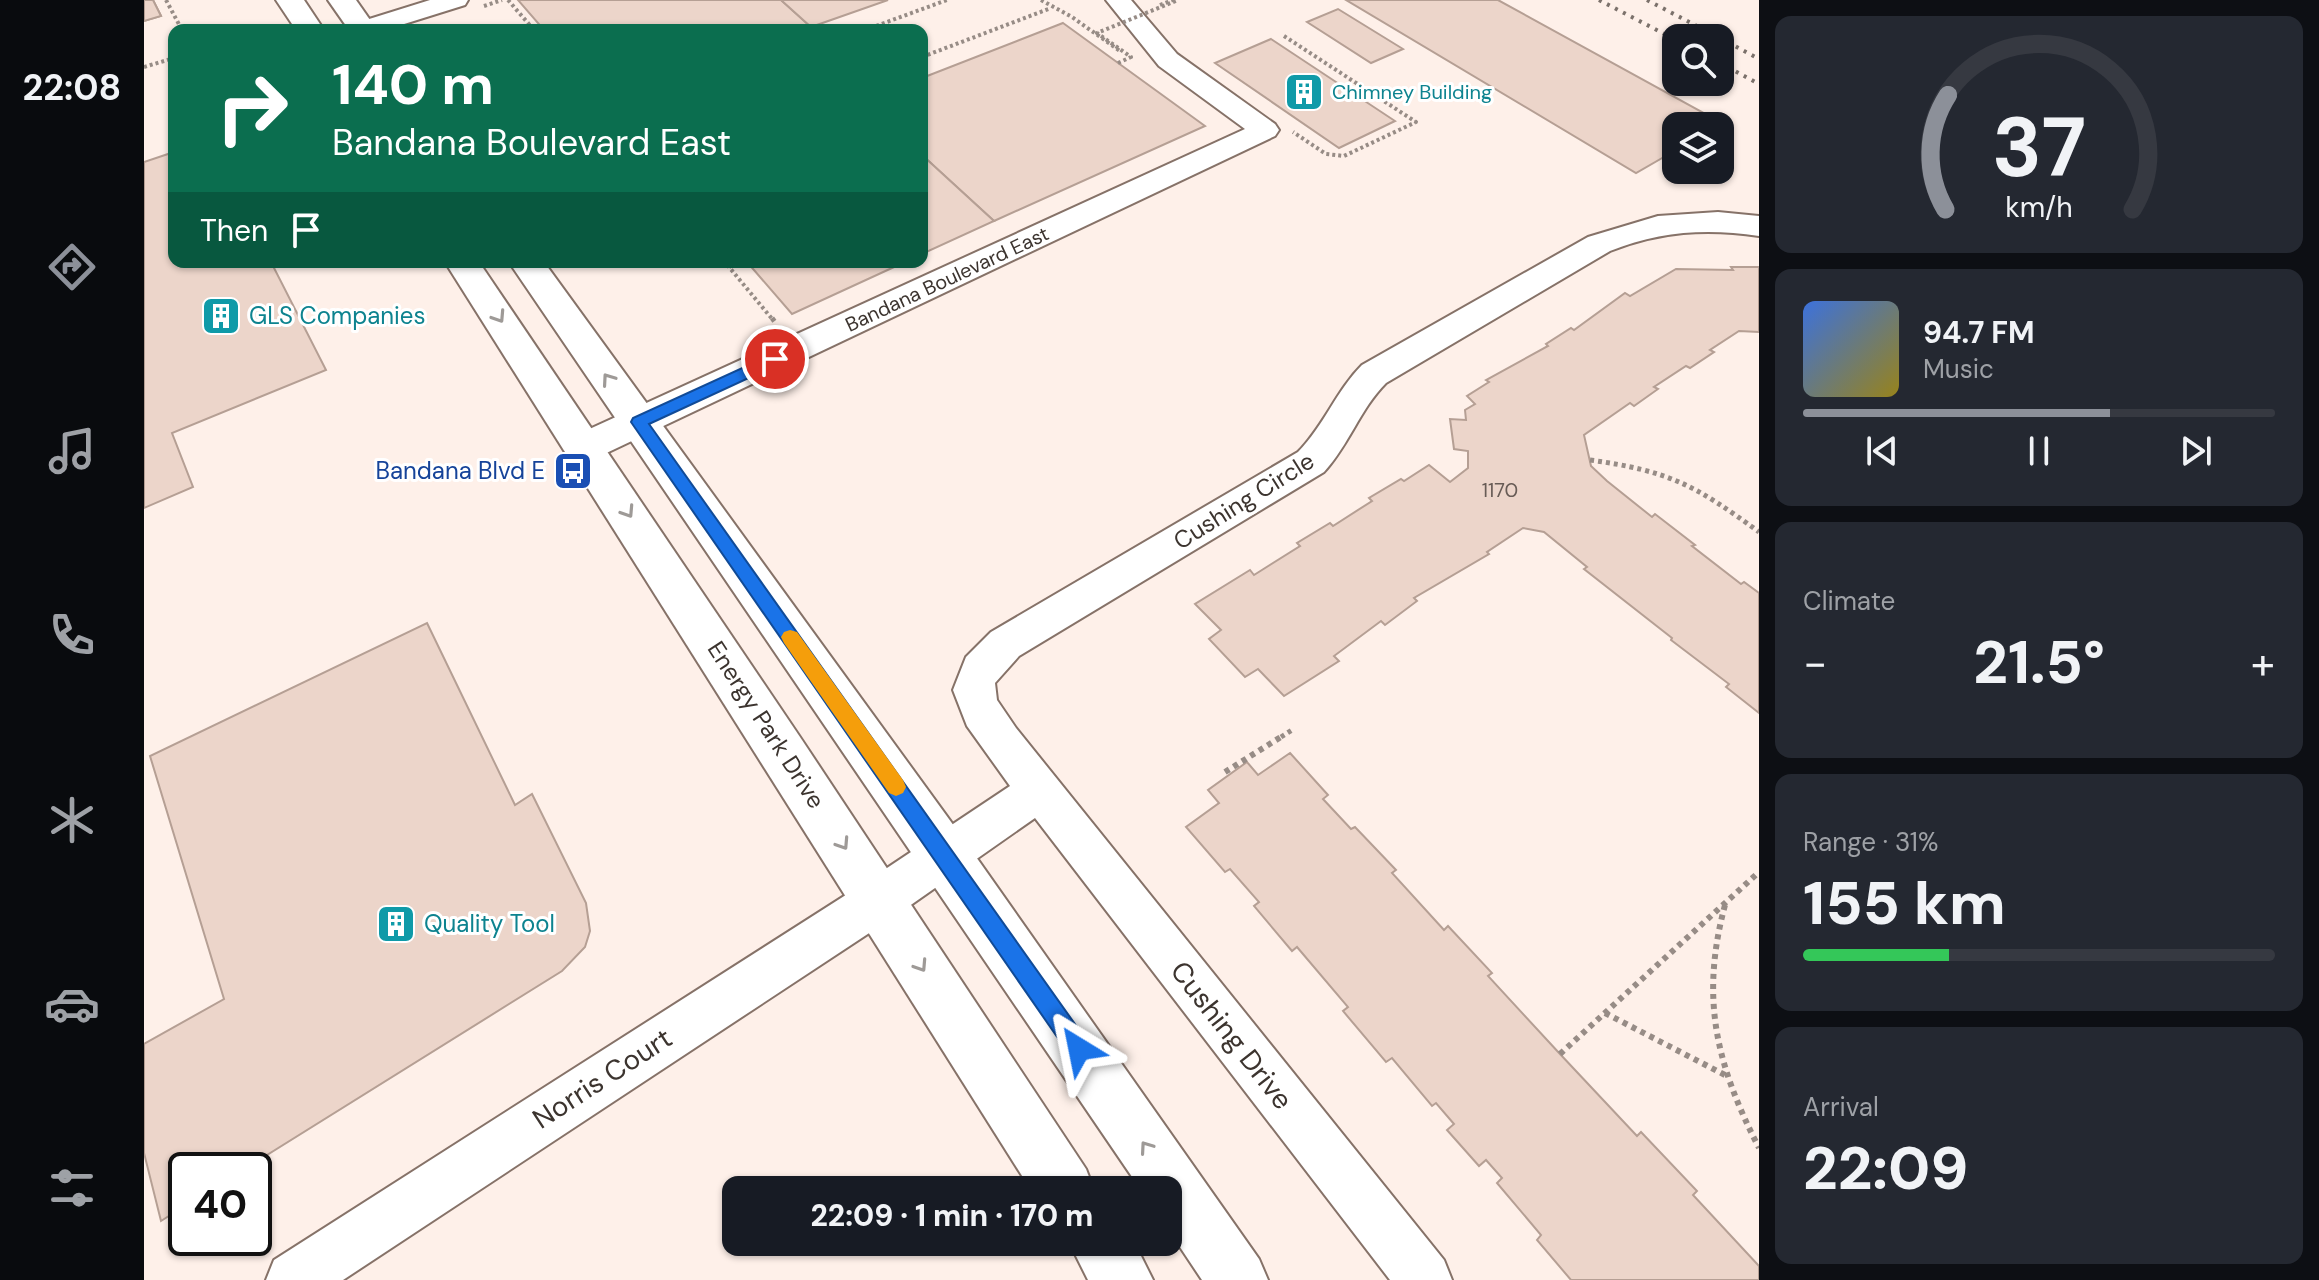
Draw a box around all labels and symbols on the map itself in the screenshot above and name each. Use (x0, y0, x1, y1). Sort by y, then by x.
building icon: Chimney Building (1283, 71, 1325, 113)
place label: Chimney Building (1332, 79, 1492, 105)
street label: Bandana Boulevard East (841, 220, 1053, 338)
building icon: GLS Companies (200, 295, 242, 337)
place label: GLS Companies (249, 300, 426, 331)
one-way arrow (489, 308, 504, 323)
pin (741, 325, 809, 393)
one-way arrow (603, 373, 618, 387)
street label: Cushing Circle (1168, 445, 1320, 556)
bus stop icon: Bandana Blvd E (552, 450, 594, 492)
place label: Bandana Blvd E (376, 455, 545, 486)
house number: 1170 (1482, 477, 1518, 503)
one-way arrow (618, 504, 633, 518)
street label: Energy Park Drive (701, 635, 832, 814)
one-way arrow (833, 835, 848, 850)
building icon: Quality Tool (375, 903, 417, 945)
place label: Quality Tool (424, 908, 555, 939)
street label: Cushing Drive (1162, 954, 1301, 1117)
one-way arrow (912, 957, 927, 972)
position arrow (1037, 1007, 1121, 1091)
street label: Norris Court (526, 1020, 679, 1137)
one-way arrow (1141, 1141, 1156, 1155)
speed limit sign: 40 (168, 1152, 272, 1256)

